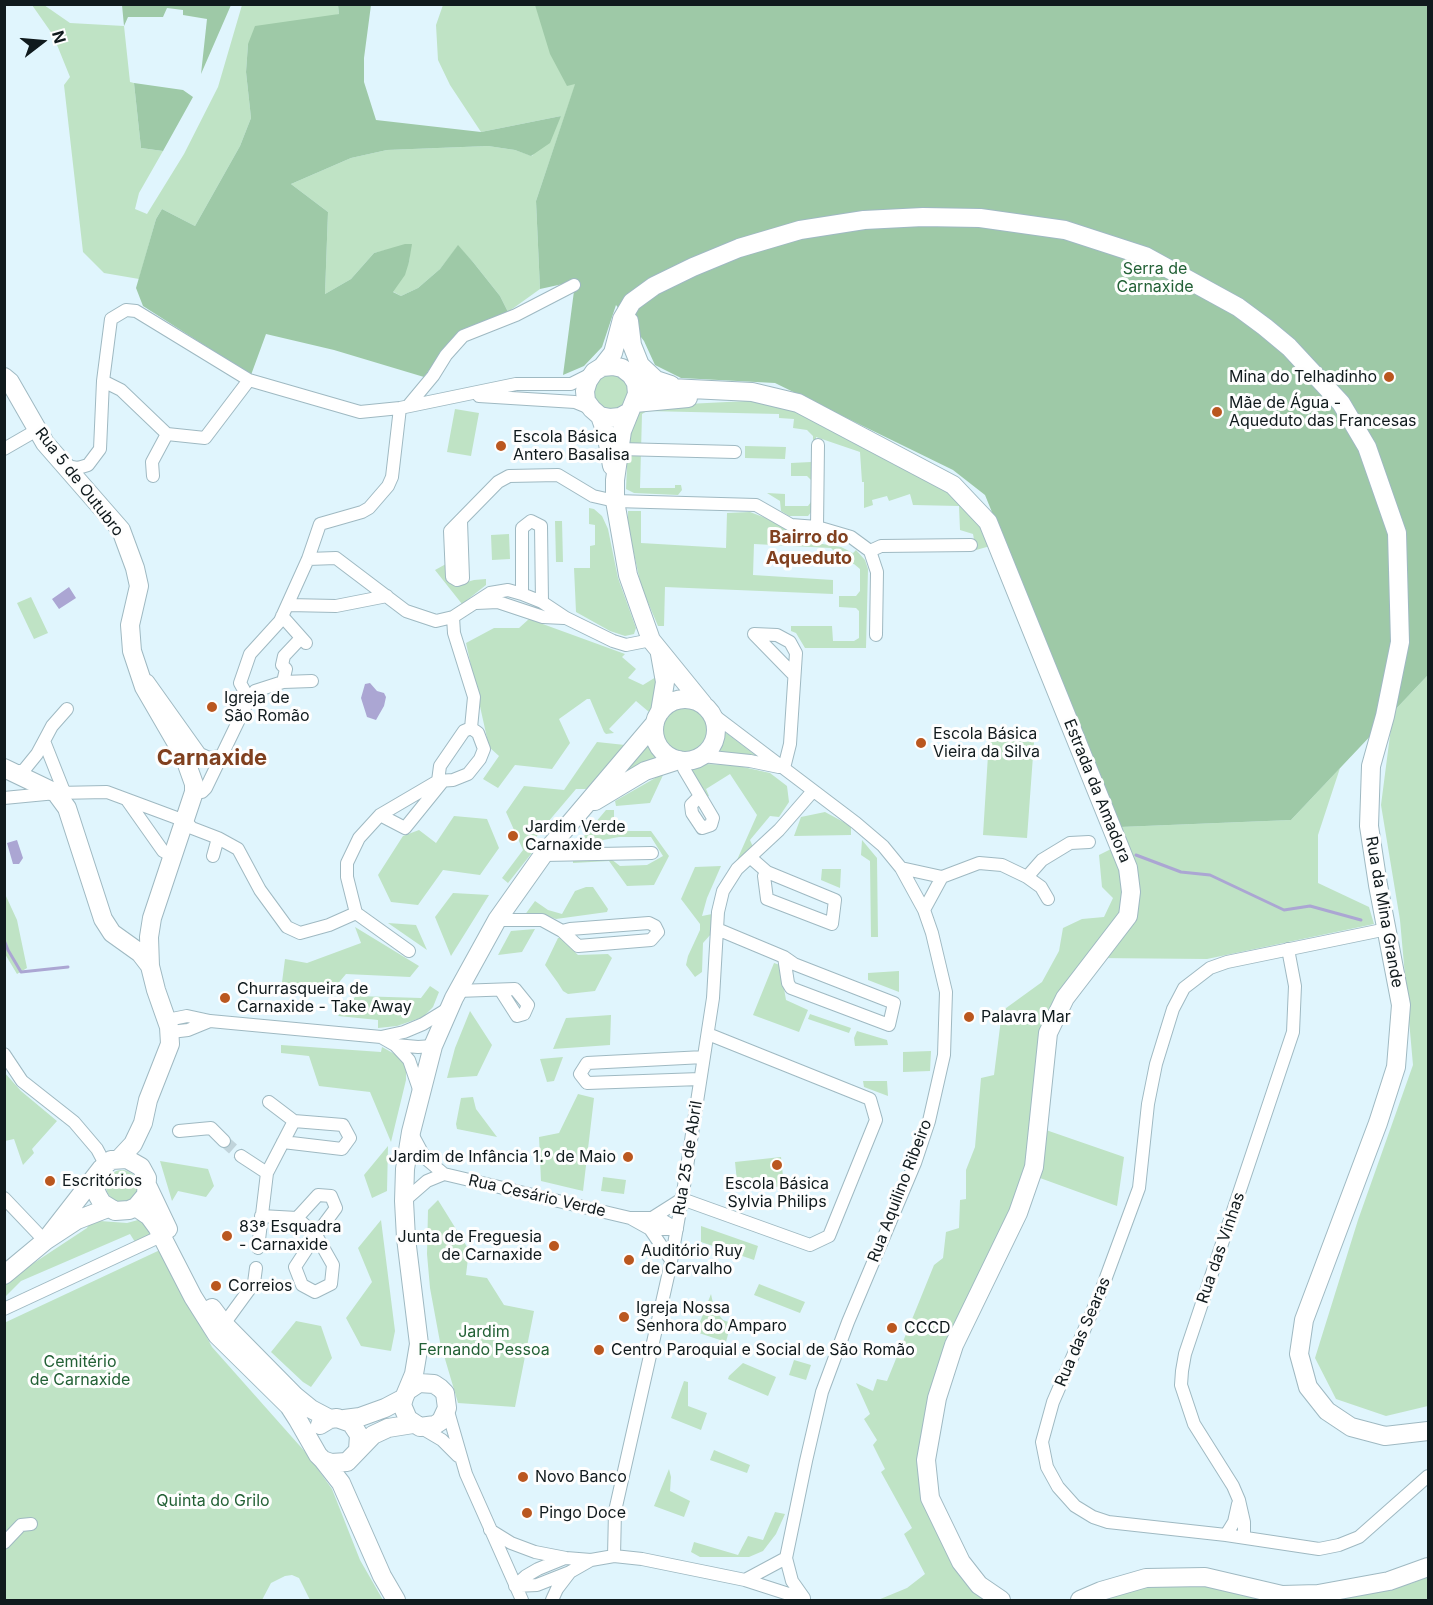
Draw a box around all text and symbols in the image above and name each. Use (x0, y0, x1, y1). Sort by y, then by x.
north arrow (12, 12, 72, 72)
text: N (48, 28, 71, 46)
park label: Serra de Carnaxide (1116, 259, 1194, 297)
place label: Mina do Telhadinho (1229, 367, 1377, 387)
marker: Mina do Telhadinho (1382, 370, 1396, 384)
place label: Mãe de Água - Aqueduto das Francesas (1229, 393, 1417, 431)
marker: Mãe de Água - Aqueduto das Francesas (1210, 405, 1224, 419)
street label: Rua 5 de Outubro (31, 424, 127, 540)
place label: Escola Básica Antero Basalisa (513, 427, 630, 465)
marker: Escola Básica Antero Basalisa (494, 439, 508, 453)
district label: Bairro do Aqueduto (766, 527, 852, 570)
place label: Igreja de São Romão (224, 688, 310, 726)
marker: Igreja de São Romão (205, 700, 219, 714)
street label: Estrada da Amadora (1059, 716, 1135, 866)
place label: Escola Básica Vieira da Silva (933, 724, 1040, 762)
marker: Escola Básica Vieira da Silva (914, 736, 928, 750)
district label: Carnaxide (157, 745, 267, 771)
place label: Jardim Verde Carnaxide (525, 817, 626, 855)
marker: Jardim Verde Carnaxide (506, 829, 520, 843)
street label: Rua da Mina Grande (1361, 835, 1407, 989)
place label: Churrasqueira de Carnaxide - Take Away (237, 979, 412, 1017)
marker: Churrasqueira de Carnaxide - Take Away (218, 991, 232, 1005)
place label: Palavra Mar (981, 1007, 1071, 1027)
marker: Palavra Mar (962, 1010, 976, 1024)
street label: Rua 25 de Abril (669, 1099, 707, 1217)
street label: Rua Aquilino Ribeiro (864, 1117, 936, 1265)
place label: Jardim de Infância 1.º de Maio (389, 1147, 616, 1167)
marker: Jardim de Infância 1.º de Maio (621, 1150, 635, 1164)
marker: Escola Básica Sylvia Philips (770, 1158, 784, 1172)
place label: Escritórios (62, 1171, 142, 1191)
street label: Rua Cesário Verde (466, 1171, 608, 1221)
marker: Escritórios (43, 1174, 57, 1188)
place label: Escola Básica Sylvia Philips (725, 1174, 829, 1212)
street label: Rua das Vinhas (1193, 1190, 1249, 1306)
place label: 83ª Esquadra - Carnaxide (239, 1217, 342, 1255)
place label: Junta de Freguesia de Carnaxide (398, 1227, 542, 1265)
marker: 83ª Esquadra - Carnaxide (220, 1229, 234, 1243)
marker: Junta de Freguesia de Carnaxide (547, 1239, 561, 1253)
place label: Auditório Ruy de Carvalho (641, 1241, 743, 1279)
marker: Auditório Ruy de Carvalho (622, 1253, 636, 1267)
street label: Rua das Searas (1051, 1274, 1115, 1390)
place label: Correios (228, 1276, 293, 1296)
marker: Correios (209, 1279, 223, 1293)
place label: Igreja Nossa Senhora do Amparo (636, 1298, 787, 1336)
marker: Igreja Nossa Senhora do Amparo (617, 1310, 631, 1324)
place label: CCCD (904, 1318, 951, 1338)
marker: CCCD (885, 1321, 899, 1335)
park label: Jardim Fernando Pessoa (418, 1322, 550, 1360)
place label: Centro Paroquial e Social de São Romão (611, 1340, 915, 1360)
marker: Centro Paroquial e Social de São Romão (592, 1343, 606, 1357)
park label: Cemitério de Carnaxide (30, 1352, 130, 1390)
place label: Novo Banco (535, 1467, 627, 1487)
marker: Novo Banco (516, 1470, 530, 1484)
park label: Quinta do Grilo (156, 1491, 270, 1511)
place label: Pingo Doce (539, 1503, 626, 1523)
marker: Pingo Doce (520, 1506, 534, 1520)

